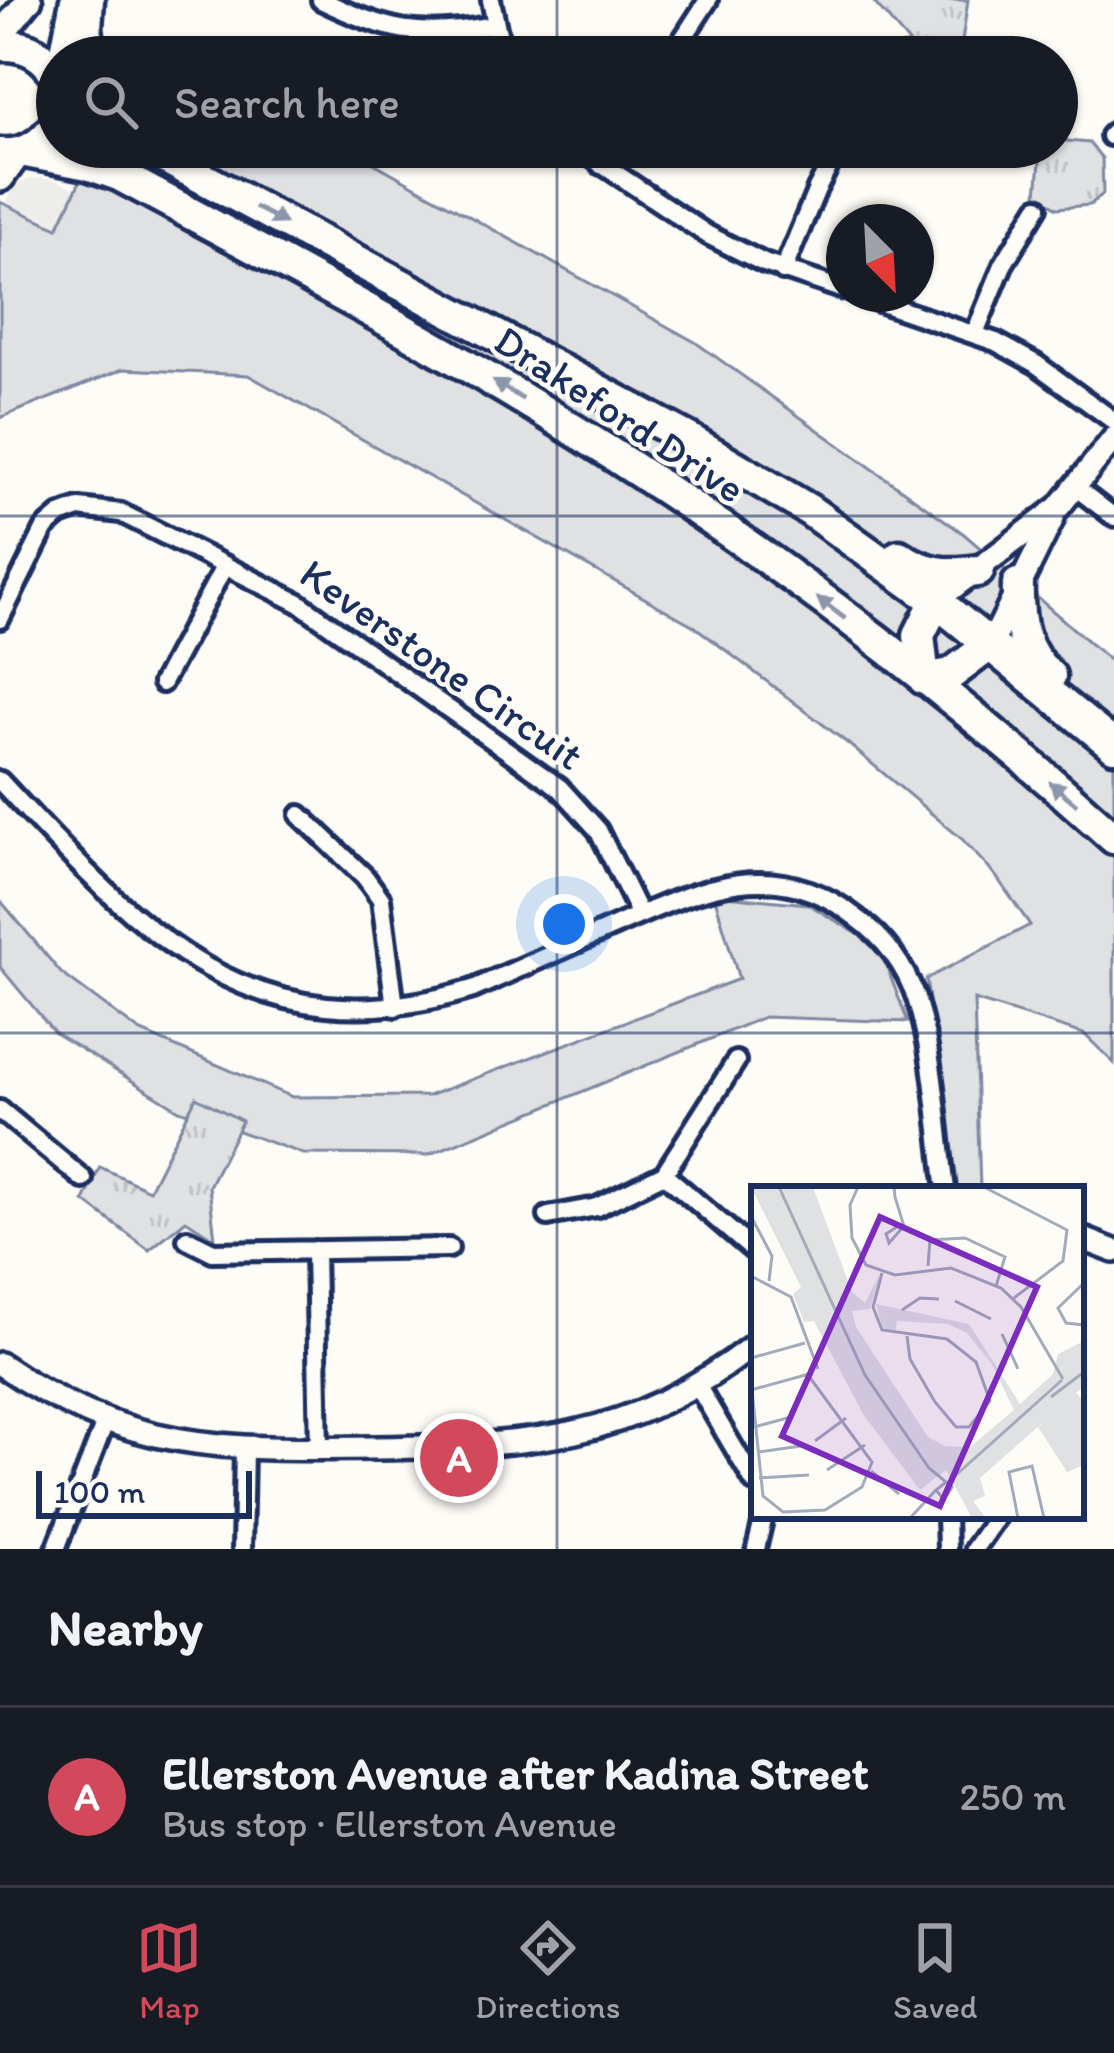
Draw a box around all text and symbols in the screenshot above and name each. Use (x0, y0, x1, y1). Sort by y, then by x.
search box (36, 36, 1078, 168)
icon: search (78, 69, 144, 135)
text: Search here (174, 75, 400, 129)
one-way arrow (253, 204, 288, 225)
north arrow (826, 204, 934, 312)
street label: Drakeford Drive (485, 314, 755, 514)
one-way arrow (491, 380, 524, 402)
street label: Keverstone Circuit (291, 547, 593, 781)
one-way arrow (815, 596, 847, 621)
one-way arrow (1048, 781, 1078, 807)
your location (534, 894, 594, 954)
inset map (751, 1186, 1084, 1519)
pin: A (420, 1413, 498, 1503)
scale bar (36, 1465, 252, 1518)
text: 100 m (54, 1472, 145, 1511)
text: Nearby (48, 1597, 203, 1658)
text: Ellerston Avenue after Kadina Street (162, 1746, 869, 1800)
text: A (75, 1773, 99, 1820)
text: 250 m (959, 1773, 1066, 1820)
text: Bus stop · Ellerston Avenue (162, 1800, 617, 1847)
tab: Map (136, 1915, 202, 2026)
tab: Directions (475, 1915, 620, 2026)
tab: Saved (893, 1915, 978, 2026)

